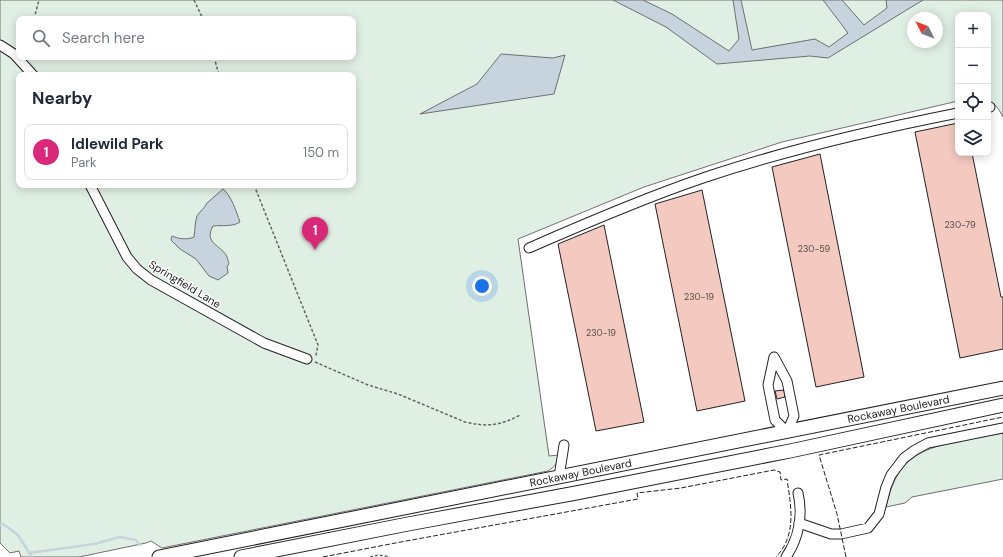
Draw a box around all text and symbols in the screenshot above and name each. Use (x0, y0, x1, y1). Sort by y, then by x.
north arrow (907, 12, 943, 48)
map controls (955, 12, 991, 156)
button: + (955, 12, 991, 48)
search box (16, 16, 356, 60)
icon: search (30, 27, 52, 49)
text: Search here (62, 28, 145, 48)
button: − (955, 48, 991, 84)
button: locate (955, 84, 991, 120)
text: Nearby (32, 87, 92, 109)
button: layers (955, 120, 991, 156)
text: Idlewild Park (71, 134, 164, 154)
text: 1 (44, 144, 48, 161)
text: 150 m (303, 144, 339, 161)
text: Park (71, 154, 97, 171)
pin: 1 (302, 217, 328, 250)
house number: 230-79 (944, 219, 976, 231)
house number: 230-59 (798, 243, 831, 255)
street label: Springfield Lane (146, 257, 224, 311)
your location (472, 276, 492, 296)
house number: 230-19 (684, 291, 714, 303)
house number: 230-19 (586, 327, 616, 339)
street label: Rockaway Boulevard (846, 392, 951, 426)
street label: Rockaway Boulevard (528, 456, 633, 490)

